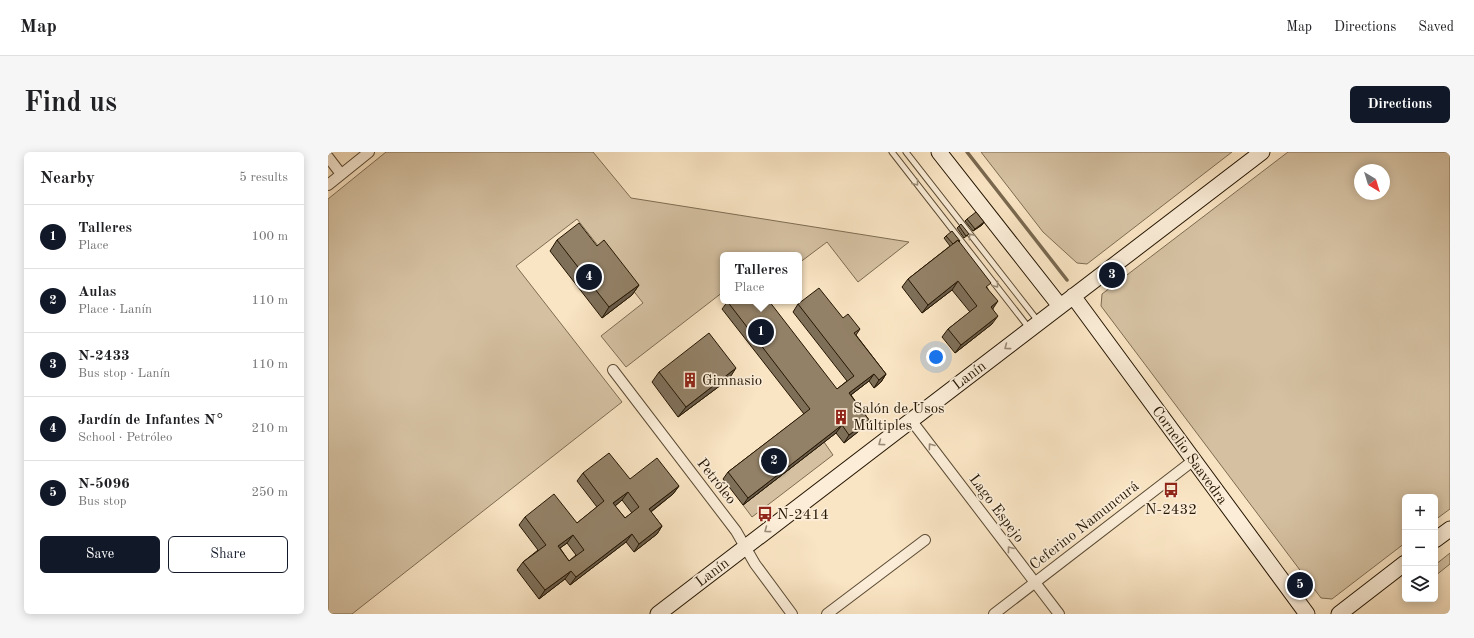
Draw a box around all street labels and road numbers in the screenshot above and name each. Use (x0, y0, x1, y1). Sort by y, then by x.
street label: Lanín (950, 359, 989, 394)
street label: Cornelio Saavedra (1148, 404, 1230, 508)
street label: Petróleo (693, 456, 738, 508)
street label: Lago Espejo (965, 472, 1026, 546)
street label: Ceferino Namuncurá (1028, 479, 1143, 573)
street label: Lanín (693, 556, 732, 591)

